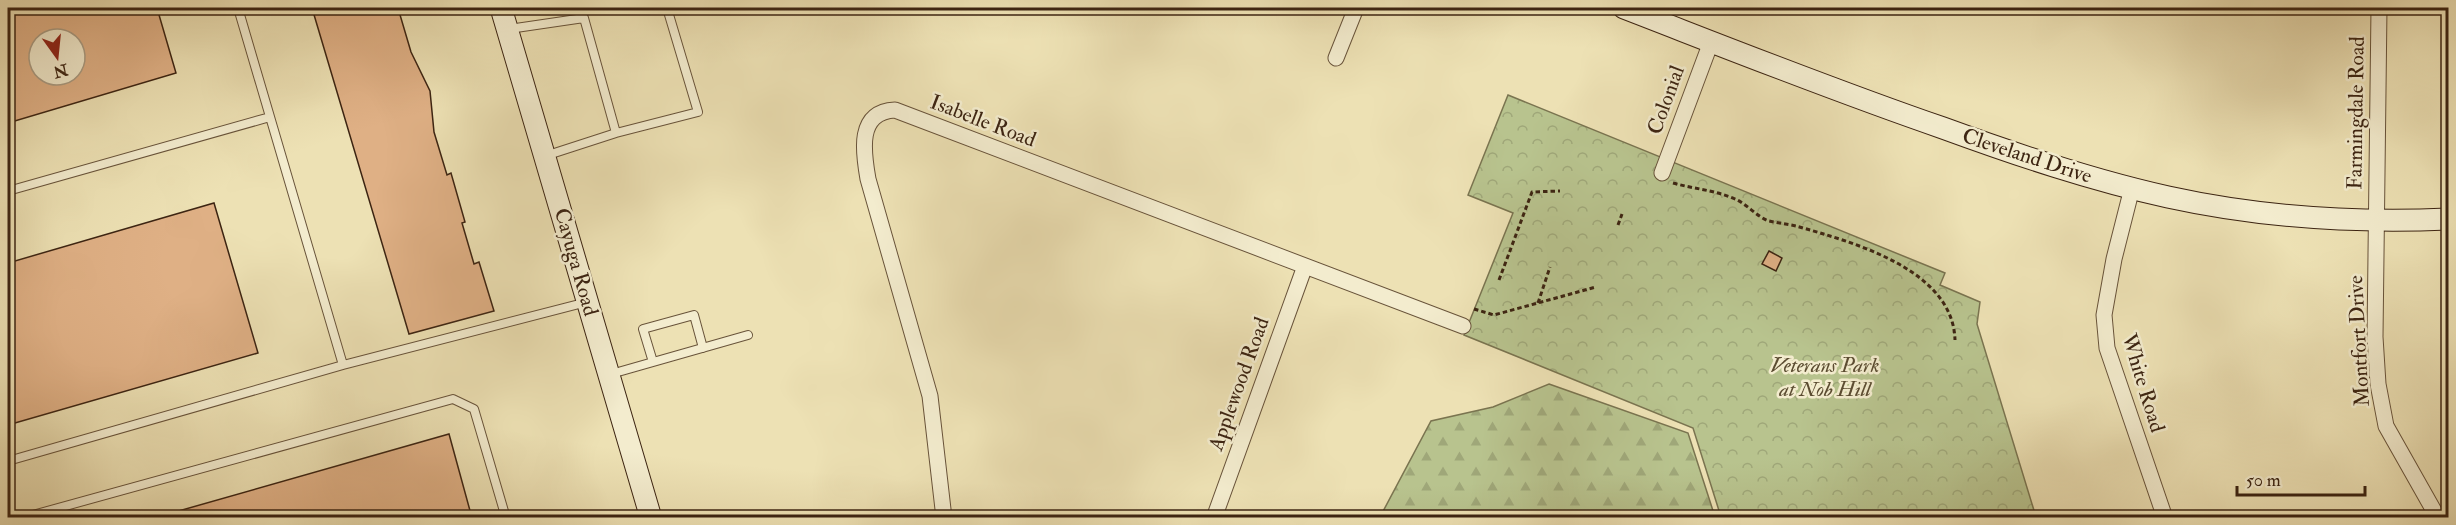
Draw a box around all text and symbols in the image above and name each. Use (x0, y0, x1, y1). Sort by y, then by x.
north arrow (27, 27, 87, 87)
street label: Farmingdale Road (2341, 35, 2371, 190)
text: N (50, 59, 71, 82)
street label: Colonial (1641, 61, 1691, 138)
street label: Isabelle Road (926, 88, 1040, 154)
street label: Cleveland Drive (1959, 122, 2095, 190)
street label: Cayuga Road (548, 205, 604, 320)
street label: Montfort Drive (2342, 274, 2376, 407)
street label: Applewood Road (1202, 313, 1276, 455)
street label: White Road (2115, 329, 2171, 436)
park label: Veterans Park at Nob Hill (1771, 352, 1879, 403)
scale bar (2237, 459, 2364, 497)
text: 50 m (2246, 469, 2281, 492)

